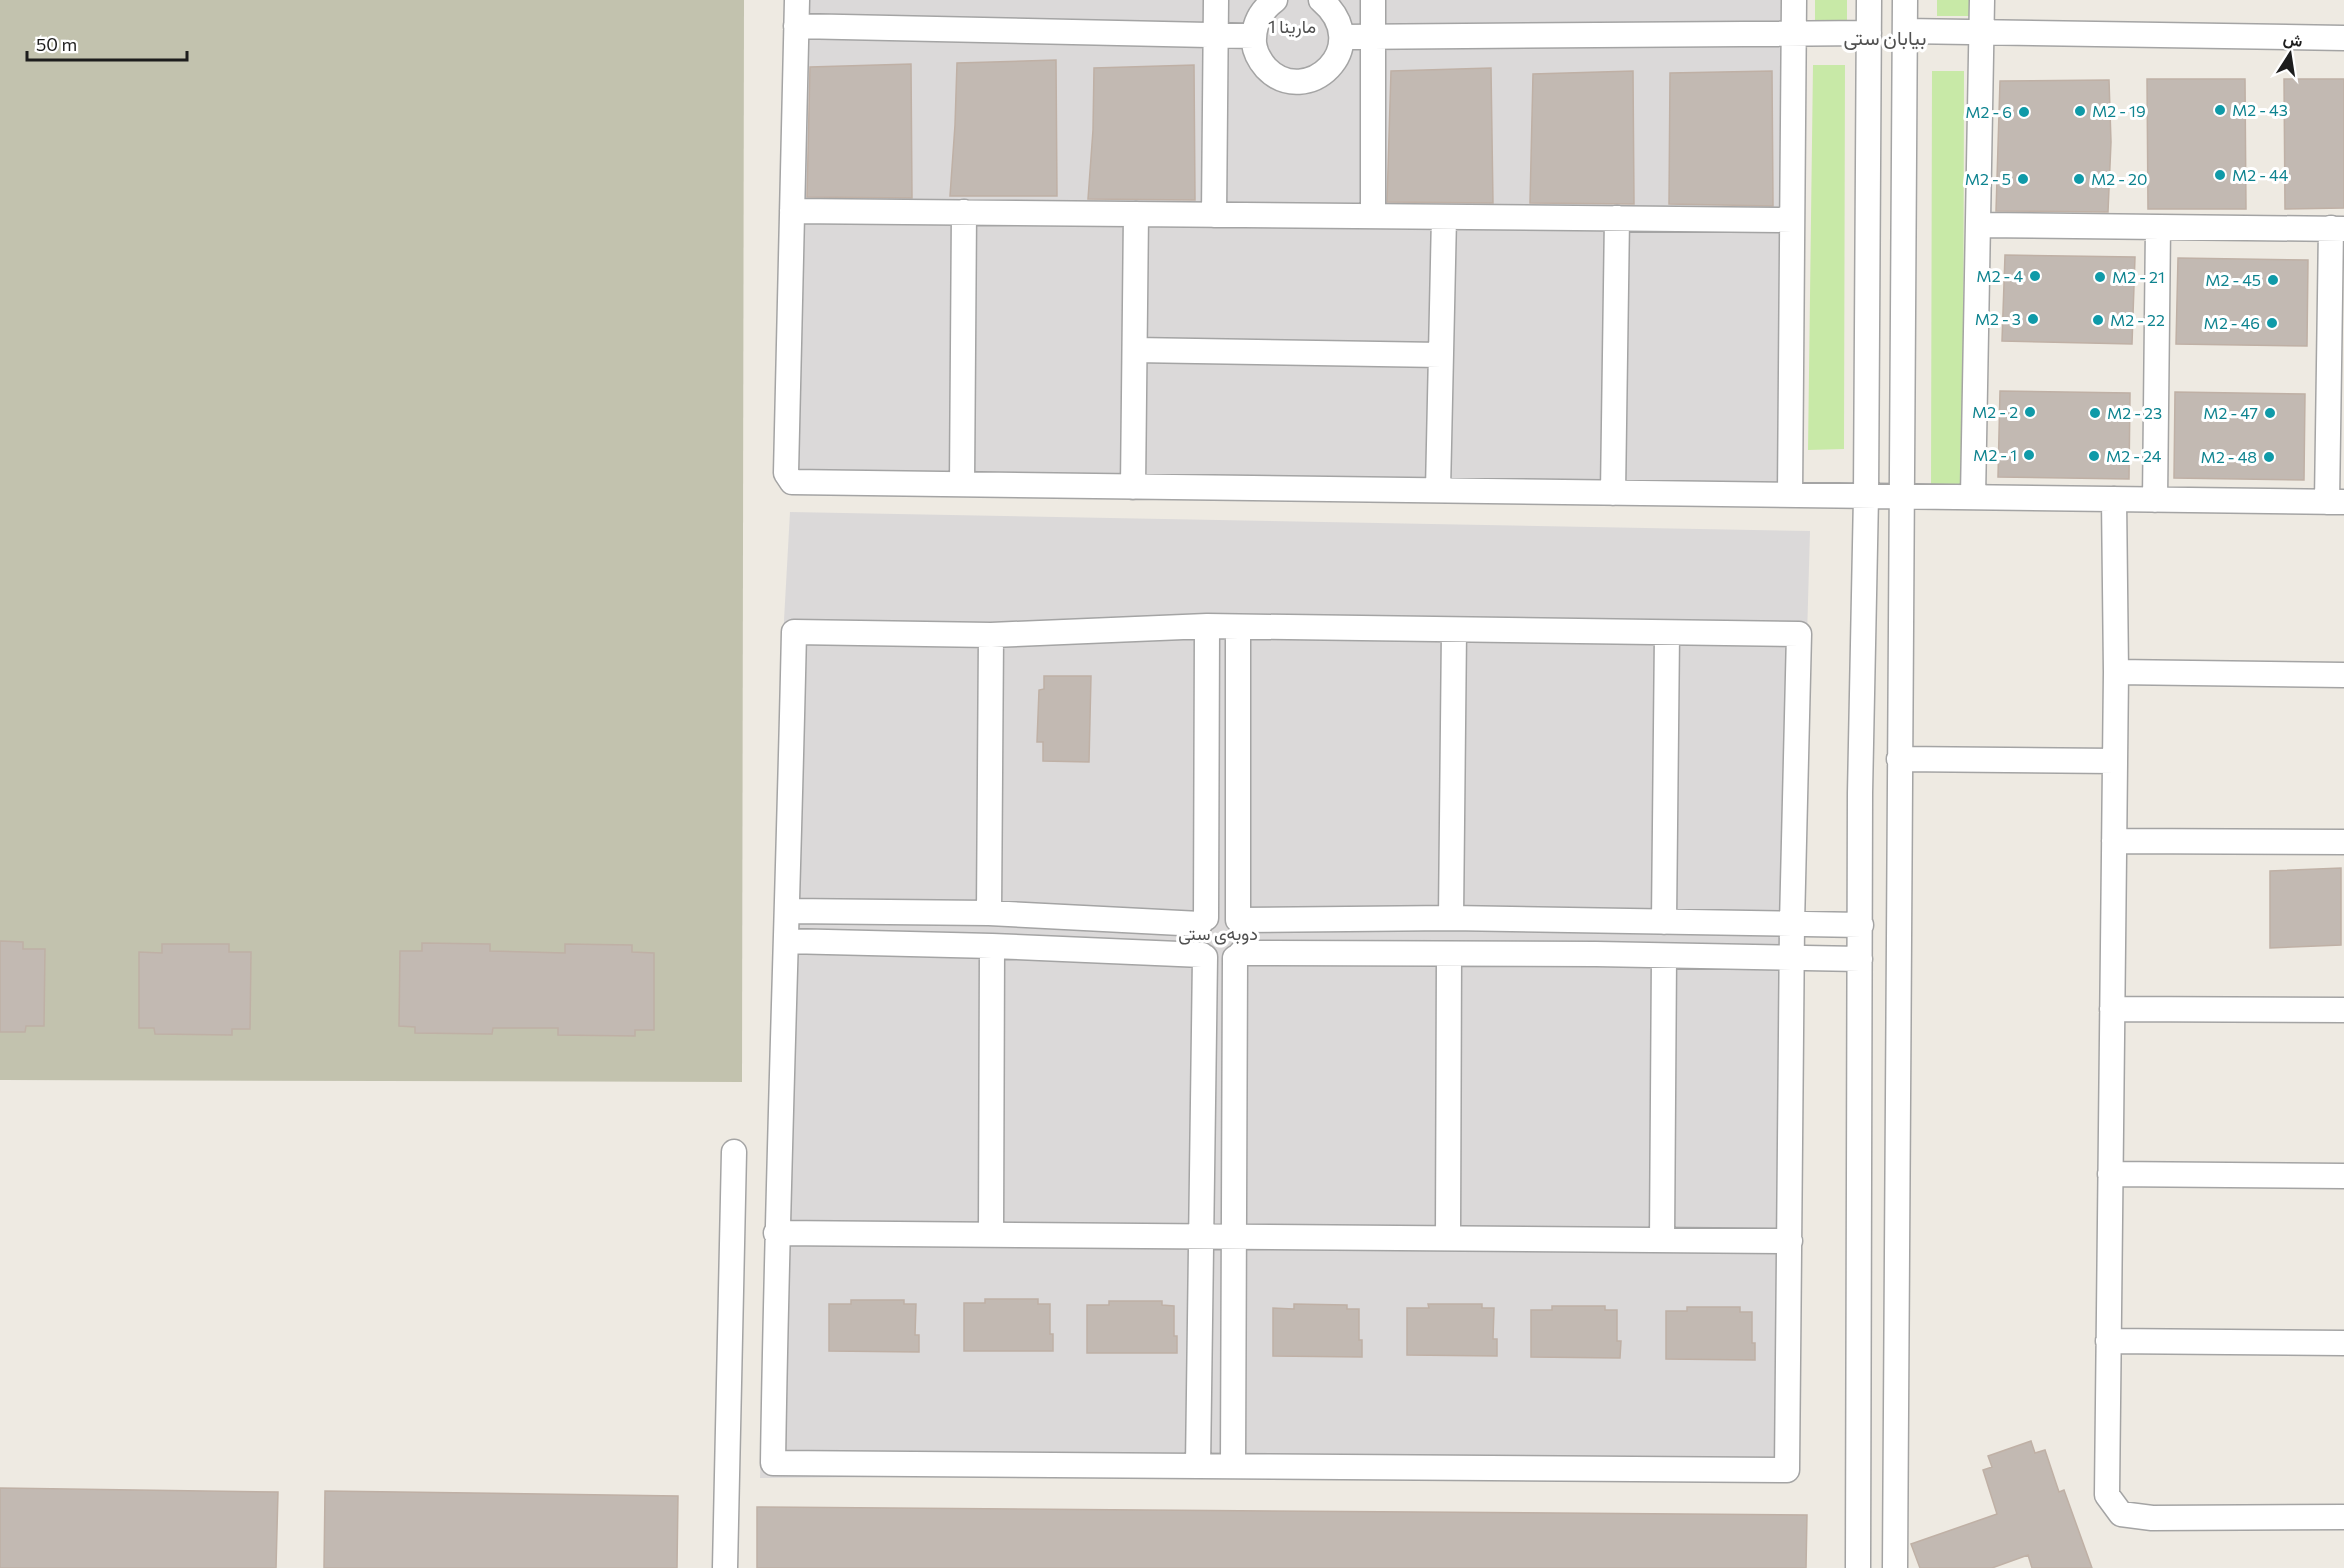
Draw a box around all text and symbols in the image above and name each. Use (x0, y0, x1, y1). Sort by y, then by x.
district label: مارینا 1 (1268, 15, 1316, 38)
scale bar (27, 24, 188, 62)
north arrow (2260, 24, 2320, 84)
district label: بیابان ستی (1844, 25, 1926, 50)
text: ش (2282, 28, 2305, 51)
text: 50 m (36, 33, 77, 55)
place label: M2 - 43 (2232, 100, 2288, 119)
place label: M2 - 19 (2092, 101, 2146, 120)
place label: M2 - 6 (1965, 102, 2012, 121)
marker: M2 - 43 (2213, 103, 2227, 117)
marker: M2 - 19 (2073, 104, 2087, 118)
marker: M2 - 6 (2017, 105, 2031, 119)
place label: M2 - 44 (2232, 165, 2289, 184)
marker: M2 - 44 (2213, 168, 2227, 182)
place label: M2 - 5 (1965, 169, 2011, 188)
place label: M2 - 20 (2091, 169, 2147, 188)
marker: M2 - 5 (2016, 172, 2030, 186)
marker: M2 - 20 (2072, 172, 2086, 186)
place label: M2 - 4 (1976, 266, 2023, 285)
place label: M2 - 21 (2112, 267, 2165, 286)
marker: M2 - 4 (2028, 269, 2042, 283)
marker: M2 - 21 (2093, 270, 2107, 284)
place label: M2 - 45 (2205, 270, 2261, 289)
marker: M2 - 45 (2266, 273, 2280, 287)
place label: M2 - 3 (1975, 309, 2021, 328)
place label: M2 - 22 (2110, 310, 2165, 329)
marker: M2 - 3 (2026, 312, 2040, 326)
marker: M2 - 22 (2091, 313, 2105, 327)
place label: M2 - 46 (2204, 313, 2260, 332)
marker: M2 - 46 (2265, 316, 2279, 330)
place label: M2 - 2 (1972, 402, 2018, 421)
place label: M2 - 23 (2107, 403, 2162, 422)
place label: M2 - 47 (2203, 403, 2258, 422)
marker: M2 - 2 (2023, 405, 2037, 419)
marker: M2 - 23 (2088, 406, 2102, 420)
marker: M2 - 47 (2263, 406, 2277, 420)
place label: M2 - 1 (1973, 445, 2017, 464)
place label: M2 - 24 (2106, 446, 2162, 465)
place label: M2 - 48 (2201, 447, 2257, 466)
marker: M2 - 1 (2022, 448, 2036, 462)
marker: M2 - 24 (2087, 449, 2101, 463)
marker: M2 - 48 (2262, 450, 2276, 464)
district label: دوبه‌ی ستی (1178, 922, 1258, 945)

